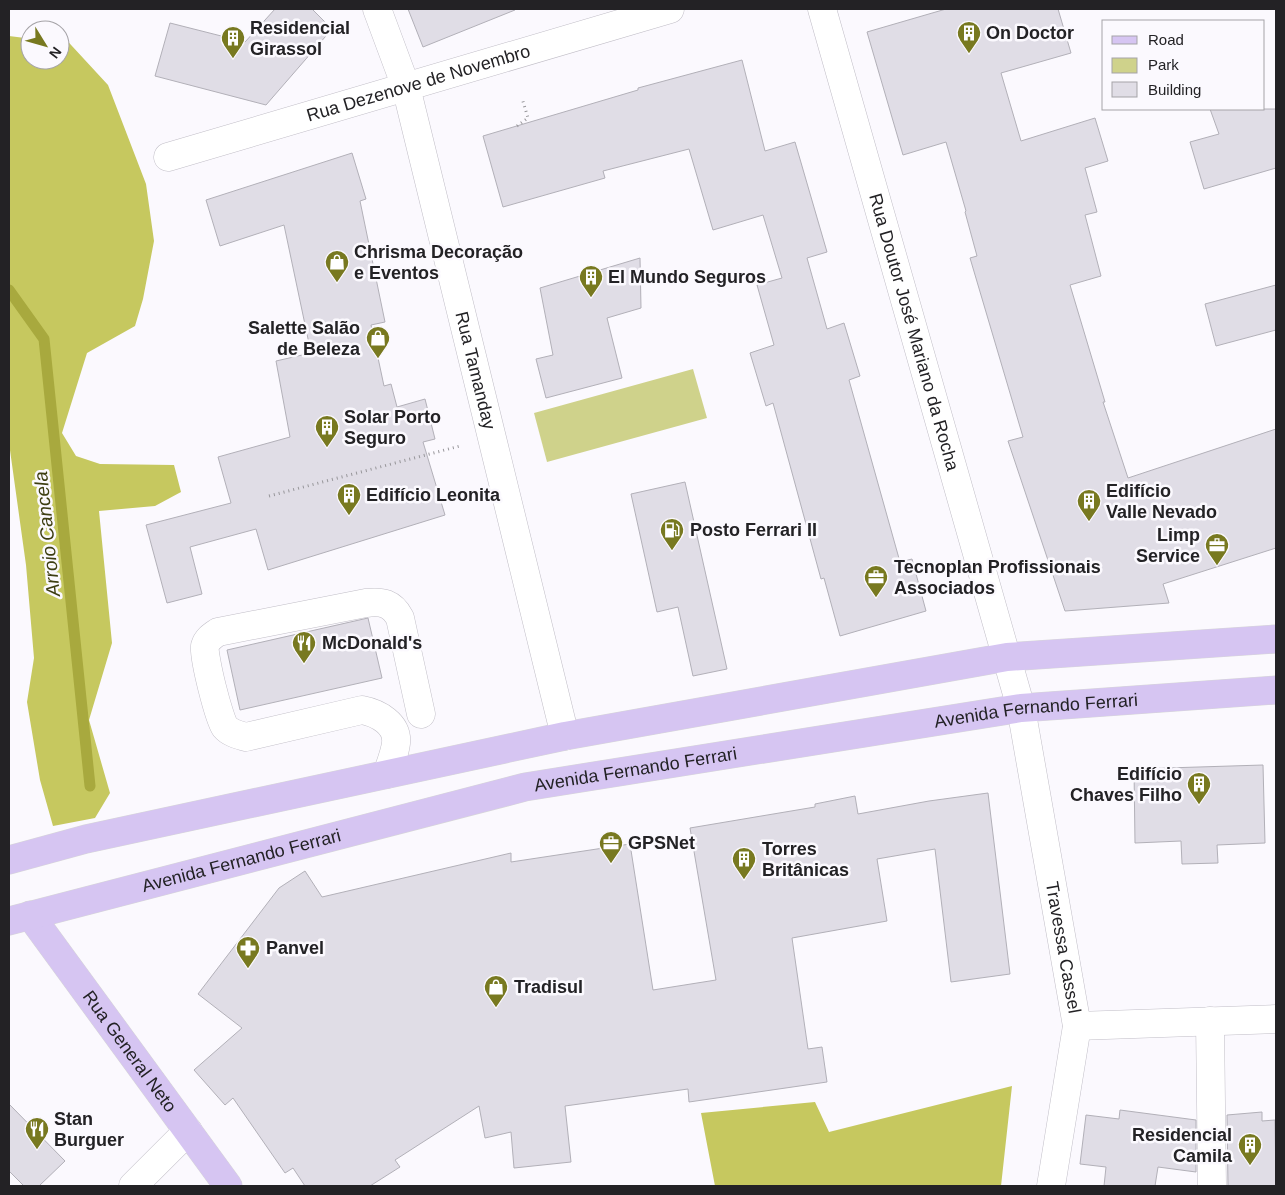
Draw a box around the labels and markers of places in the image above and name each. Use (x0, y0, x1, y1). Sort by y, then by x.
place label: Residencial Girassol (250, 18, 350, 59)
building icon: On Doctor (956, 20, 982, 54)
place label: On Doctor (986, 23, 1074, 43)
building icon: Residencial Girassol (220, 25, 246, 59)
place label: Chrisma Decoração e Eventos (354, 242, 523, 283)
shop icon: Chrisma Decoração e Eventos (324, 249, 350, 283)
building icon: El Mundo Seguros (578, 264, 604, 298)
place label: El Mundo Seguros (608, 267, 766, 287)
place label: Salette Salão de Beleza (248, 318, 361, 359)
shop icon: Salette Salão de Beleza (365, 325, 391, 359)
place label: Solar Porto Seguro (344, 407, 441, 448)
building icon: Solar Porto Seguro (314, 414, 340, 448)
place label: Edifício Valle Nevado (1106, 481, 1217, 522)
building icon: Edifício Leonita (336, 482, 362, 516)
place label: Edifício Leonita (366, 485, 501, 505)
building icon: Edifício Valle Nevado (1076, 488, 1102, 522)
fuel station icon: Posto Ferrari II (659, 517, 685, 551)
place label: Posto Ferrari II (690, 520, 817, 540)
place label: Limp Service (1136, 525, 1200, 566)
office icon: Limp Service (1204, 532, 1230, 566)
place label: Tecnoplan Profissionais Associados (894, 557, 1101, 598)
office icon: Tecnoplan Profissionais Associados (863, 564, 889, 598)
restaurant icon: McDonald's (291, 630, 317, 664)
place label: McDonald's (322, 633, 422, 653)
place label: Edifício Chaves Filho (1070, 764, 1182, 805)
building icon: Edifício Chaves Filho (1186, 771, 1212, 805)
office icon: GPSNet (598, 830, 624, 864)
place label: GPSNet (628, 833, 695, 853)
place label: Torres Britânicas (762, 839, 849, 880)
building icon: Torres Britânicas (731, 846, 757, 880)
pharmacy icon: Panvel (235, 935, 261, 969)
place label: Panvel (266, 938, 324, 958)
shop icon: Tradisul (483, 974, 509, 1008)
place label: Tradisul (514, 977, 583, 997)
place label: Stan Burguer (54, 1109, 124, 1150)
restaurant icon: Stan Burguer (24, 1116, 50, 1150)
place label: Residencial Camila (1132, 1125, 1233, 1166)
building icon: Residencial Camila (1237, 1132, 1263, 1166)

